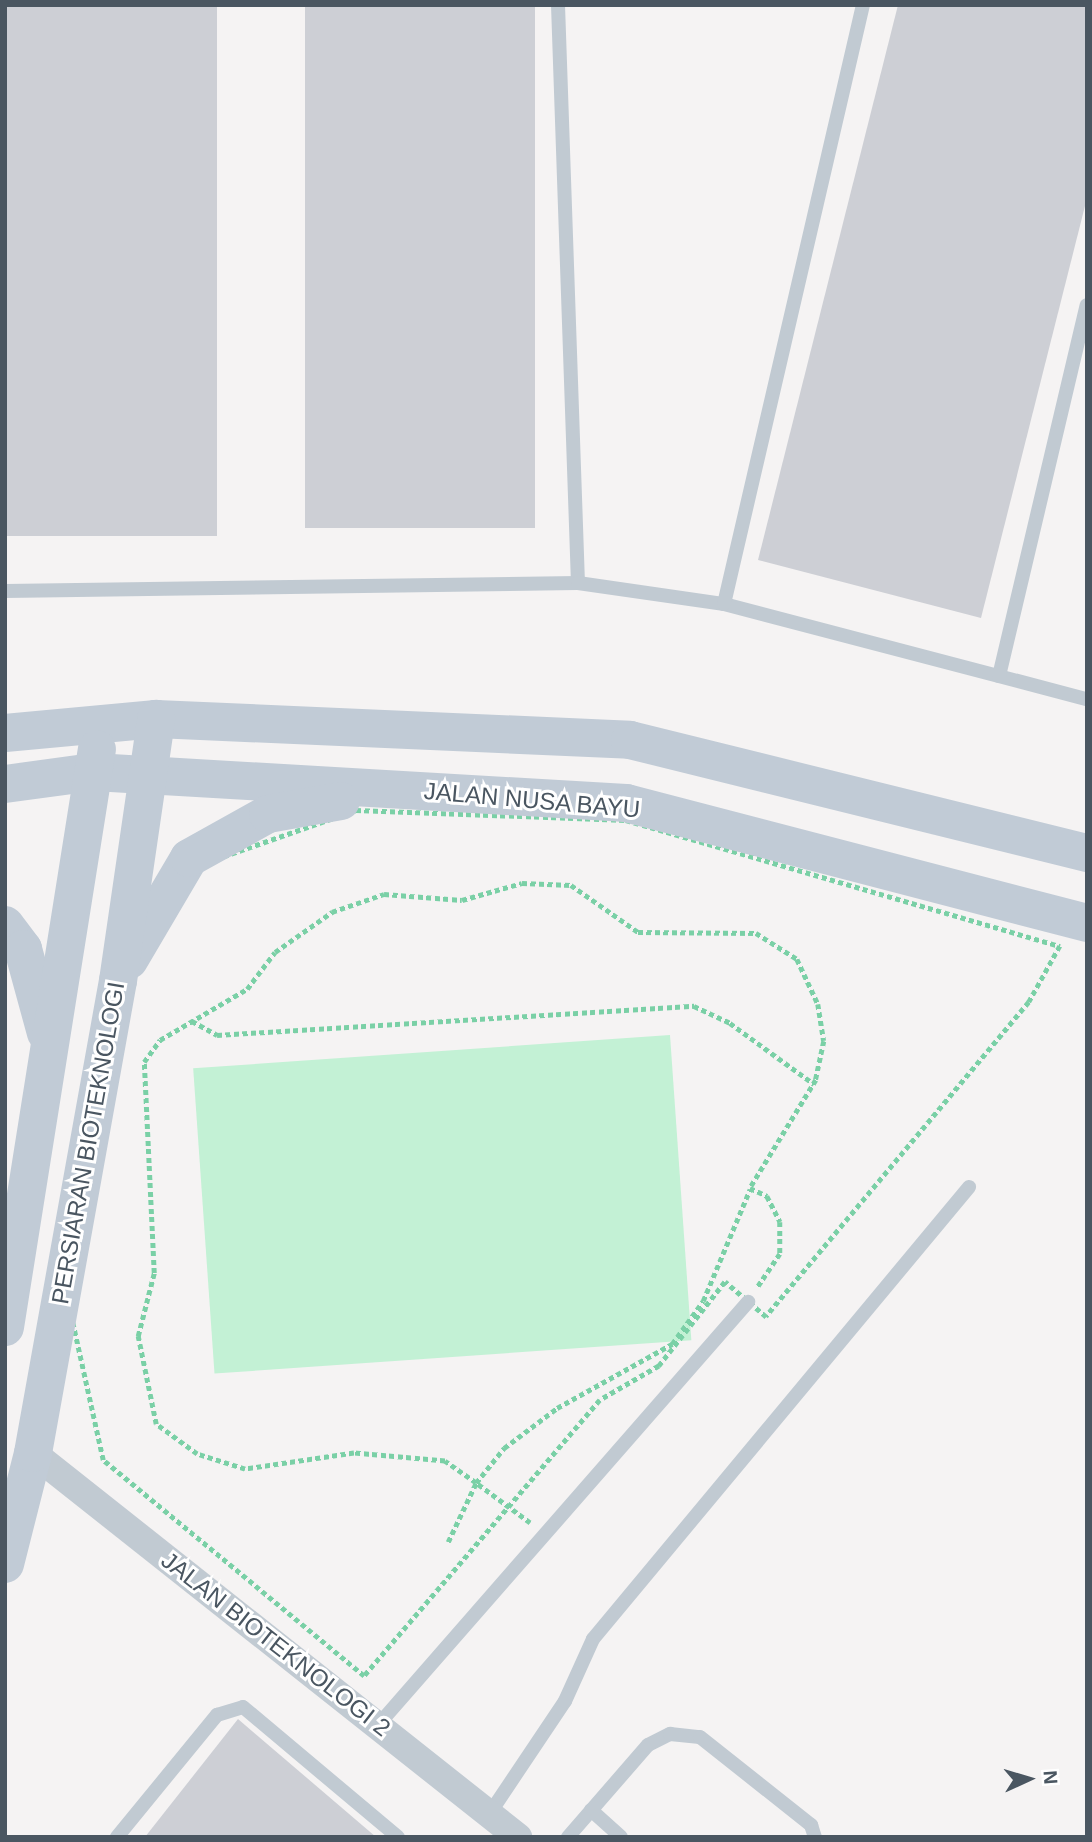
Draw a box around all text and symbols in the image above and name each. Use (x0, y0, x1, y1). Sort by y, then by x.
street label: JALAN NUSA BAYU (422, 776, 642, 824)
street label: PERSIARAN BIOTEKNOLOGI (45, 980, 131, 1306)
street label: JALAN BIOTEKNOLOGI 2 (156, 1546, 396, 1742)
north arrow (994, 1744, 1064, 1814)
text: N (1039, 1770, 1061, 1785)

